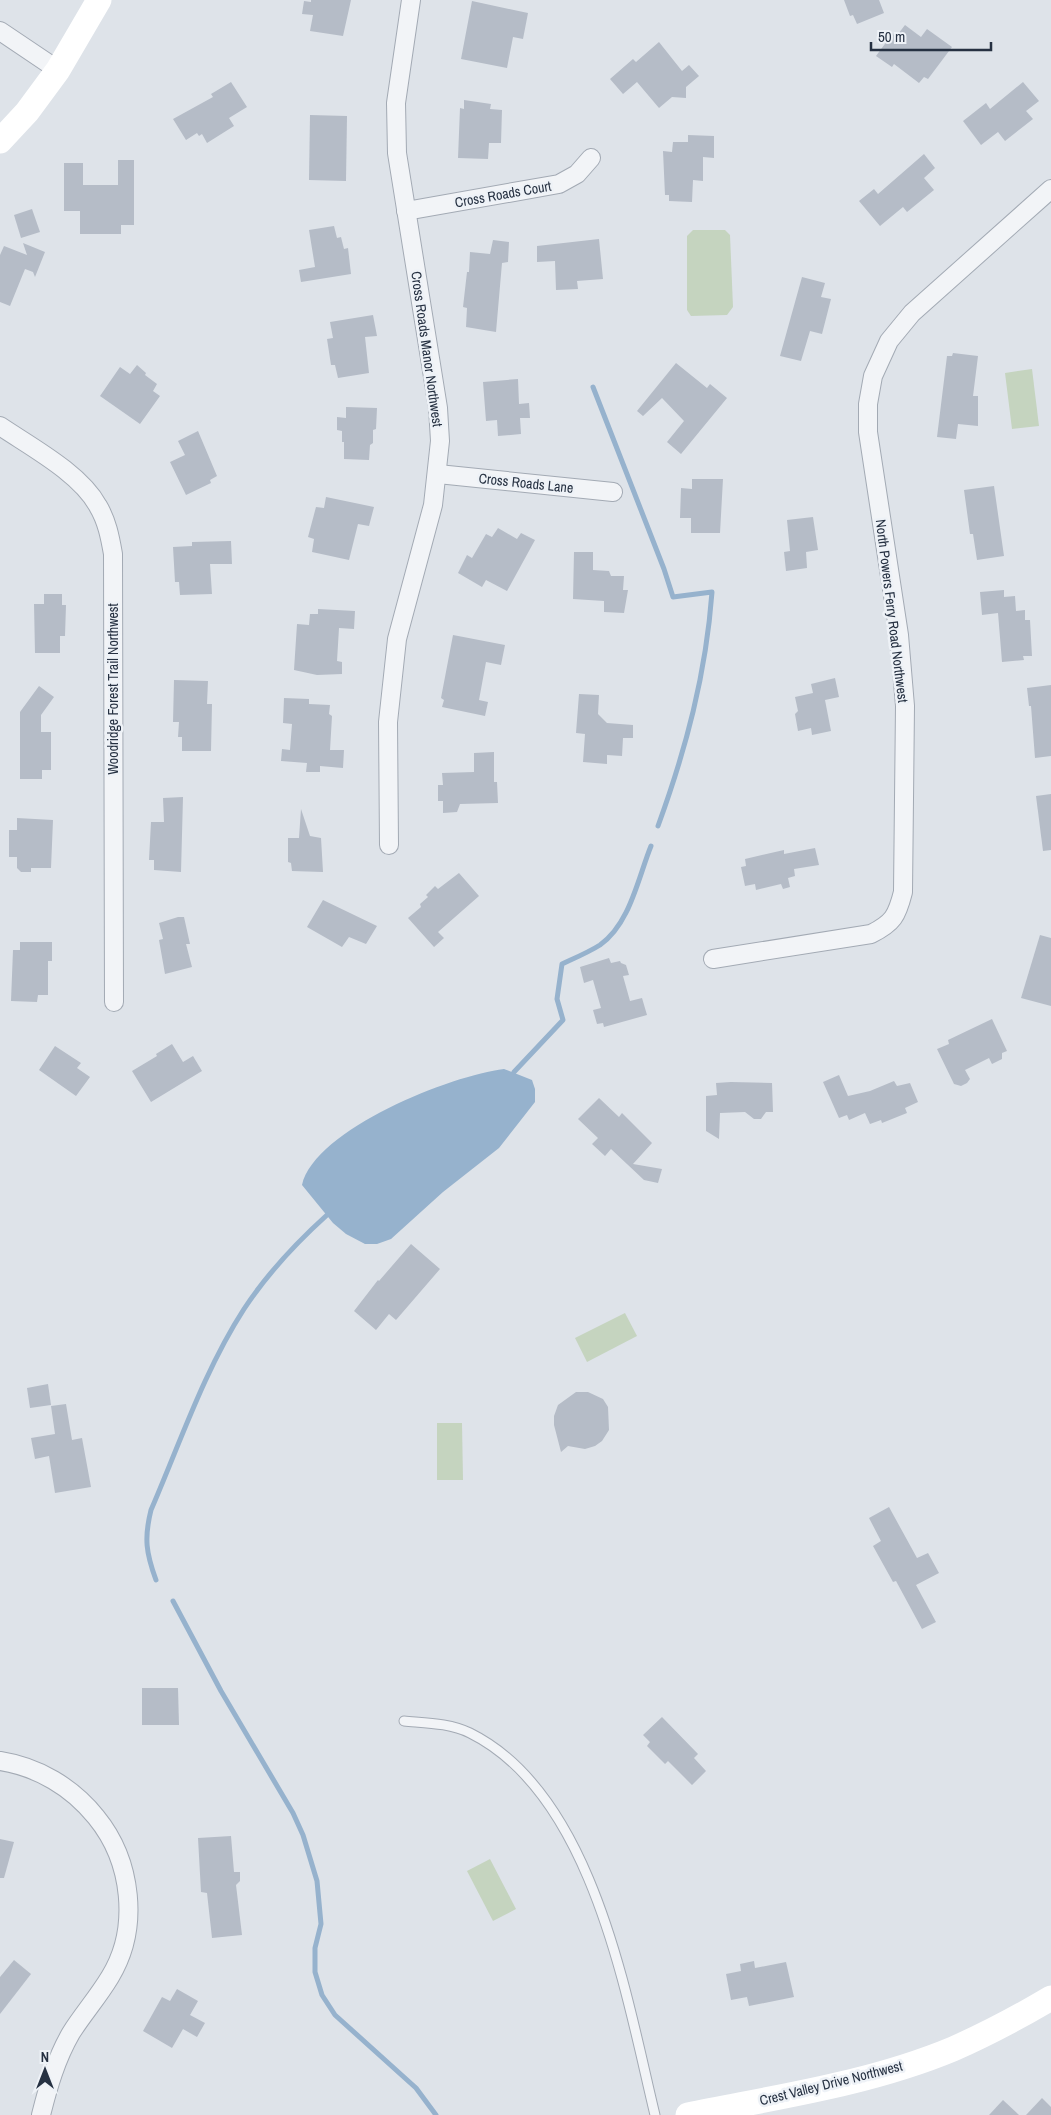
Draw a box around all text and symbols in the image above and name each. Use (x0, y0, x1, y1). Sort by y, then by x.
scale bar (871, 20, 991, 52)
text: 50 m (878, 26, 905, 47)
street label: Cross Roads Court (453, 177, 553, 211)
street label: Cross Roads Manor Northwest (407, 270, 447, 428)
street label: Cross Roads Lane (478, 469, 574, 497)
street label: North Powers Ferry Road Northwest (872, 518, 912, 704)
street label: Woodridge Forest Trail Northwest (104, 603, 122, 775)
north arrow (20, 2045, 70, 2095)
text: N (41, 2048, 49, 2066)
street label: Crest Valley Drive Northwest (758, 2057, 904, 2109)

